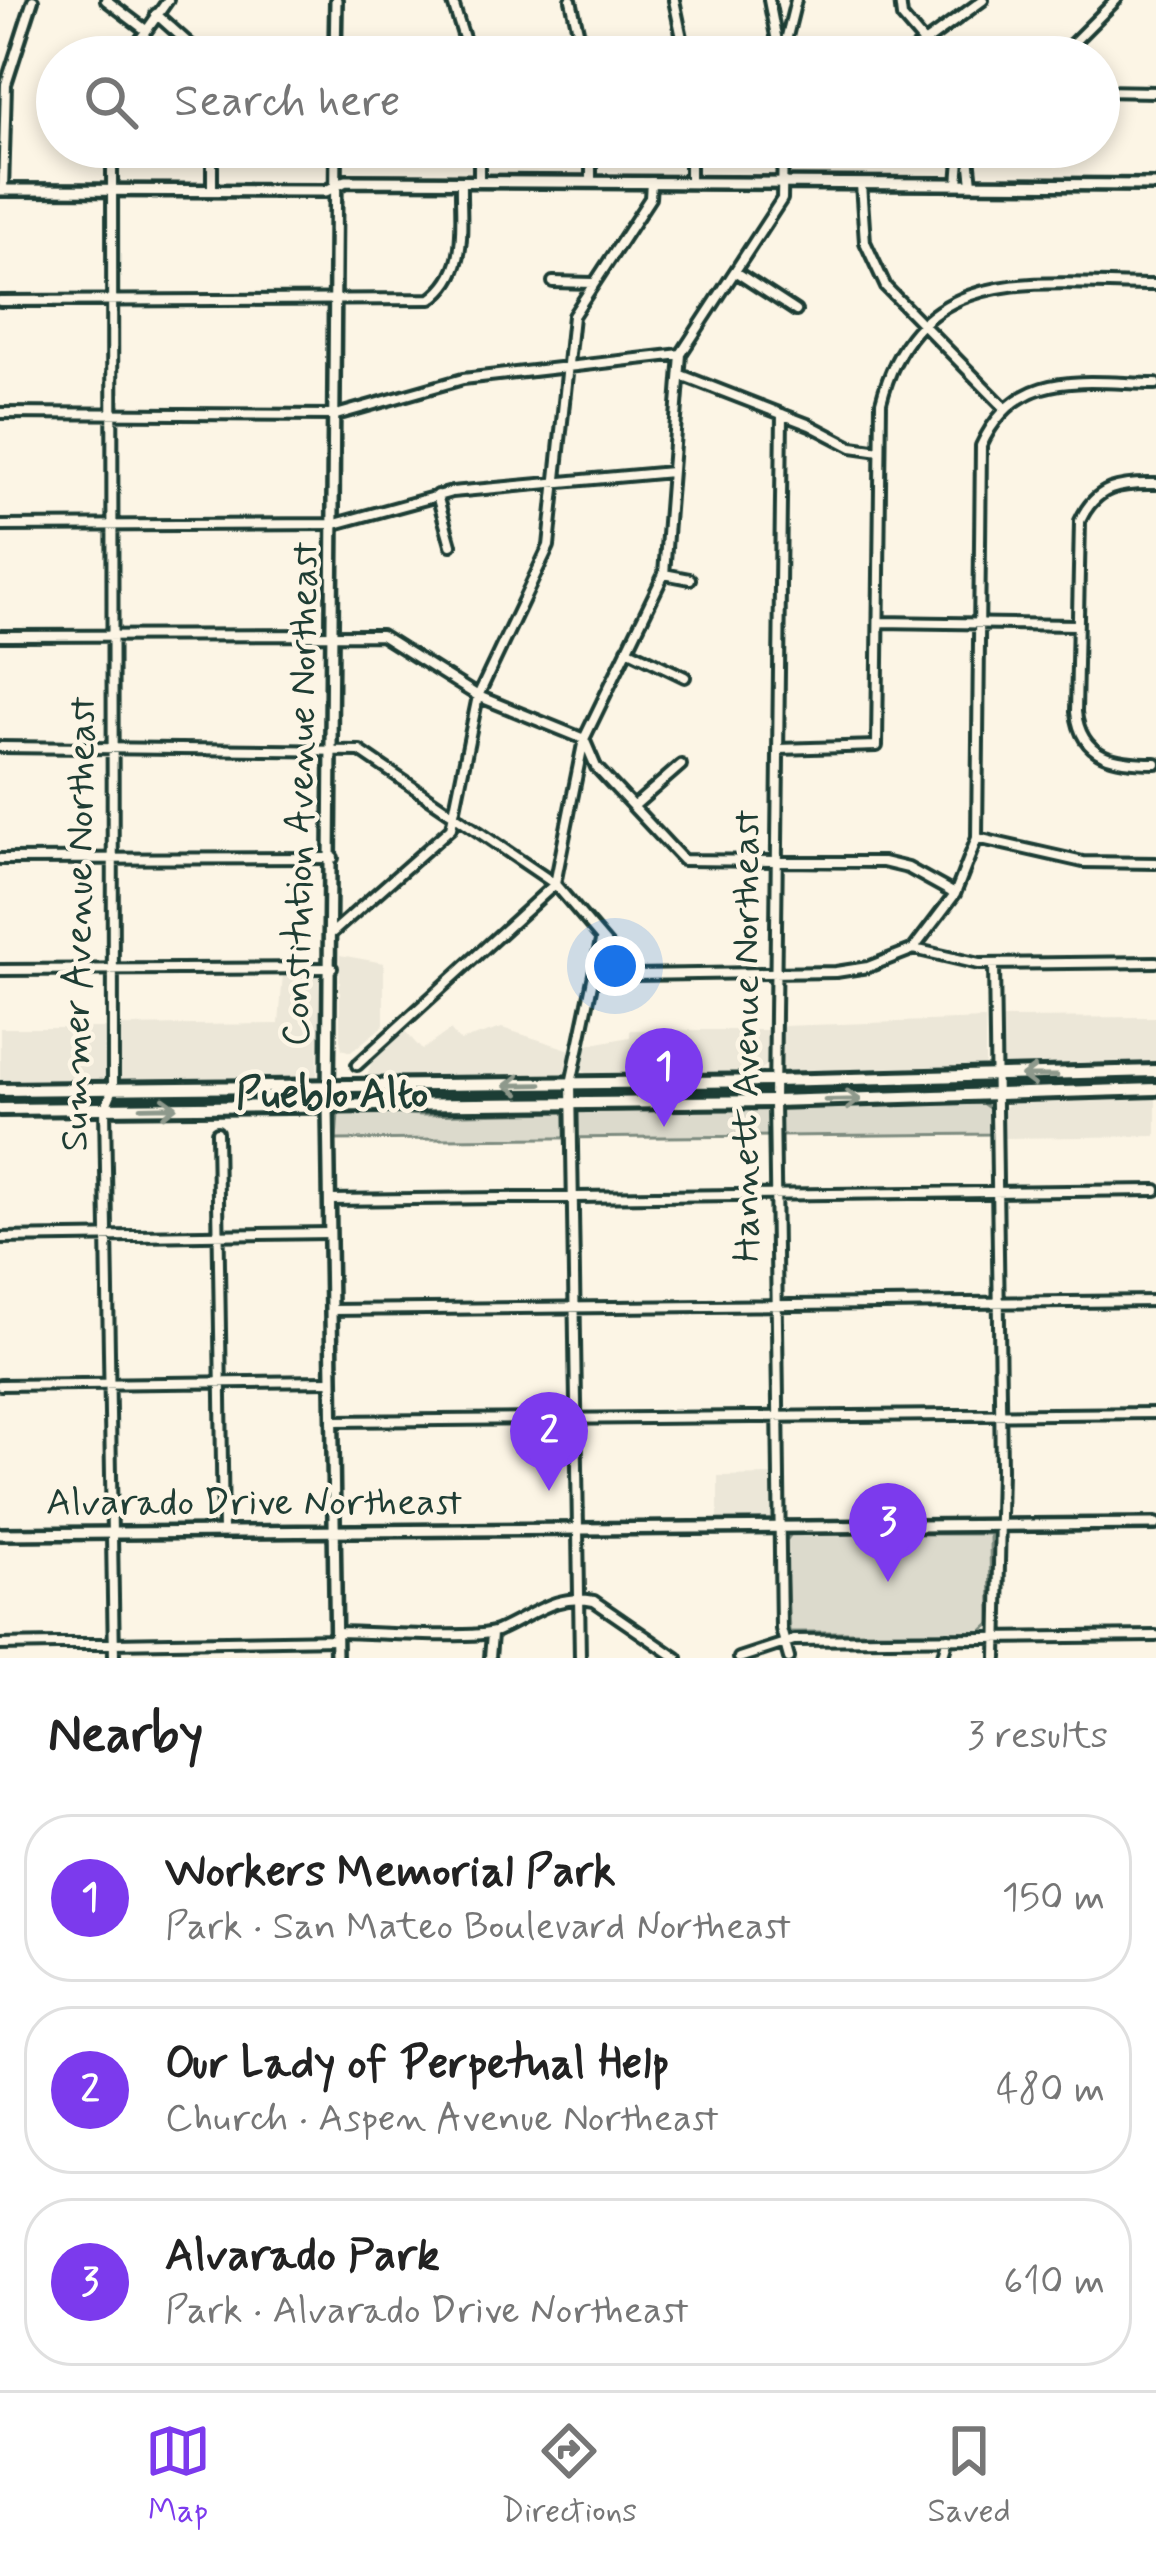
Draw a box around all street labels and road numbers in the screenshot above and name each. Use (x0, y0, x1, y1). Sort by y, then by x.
street label: Constitution Avenue Northeast (272, 541, 332, 1047)
street label: Summer Avenue Northeast (51, 696, 109, 1152)
street label: Hannett Avenue Northeast (722, 810, 773, 1262)
street label: Alvarado Drive Northeast (46, 1478, 462, 1529)

